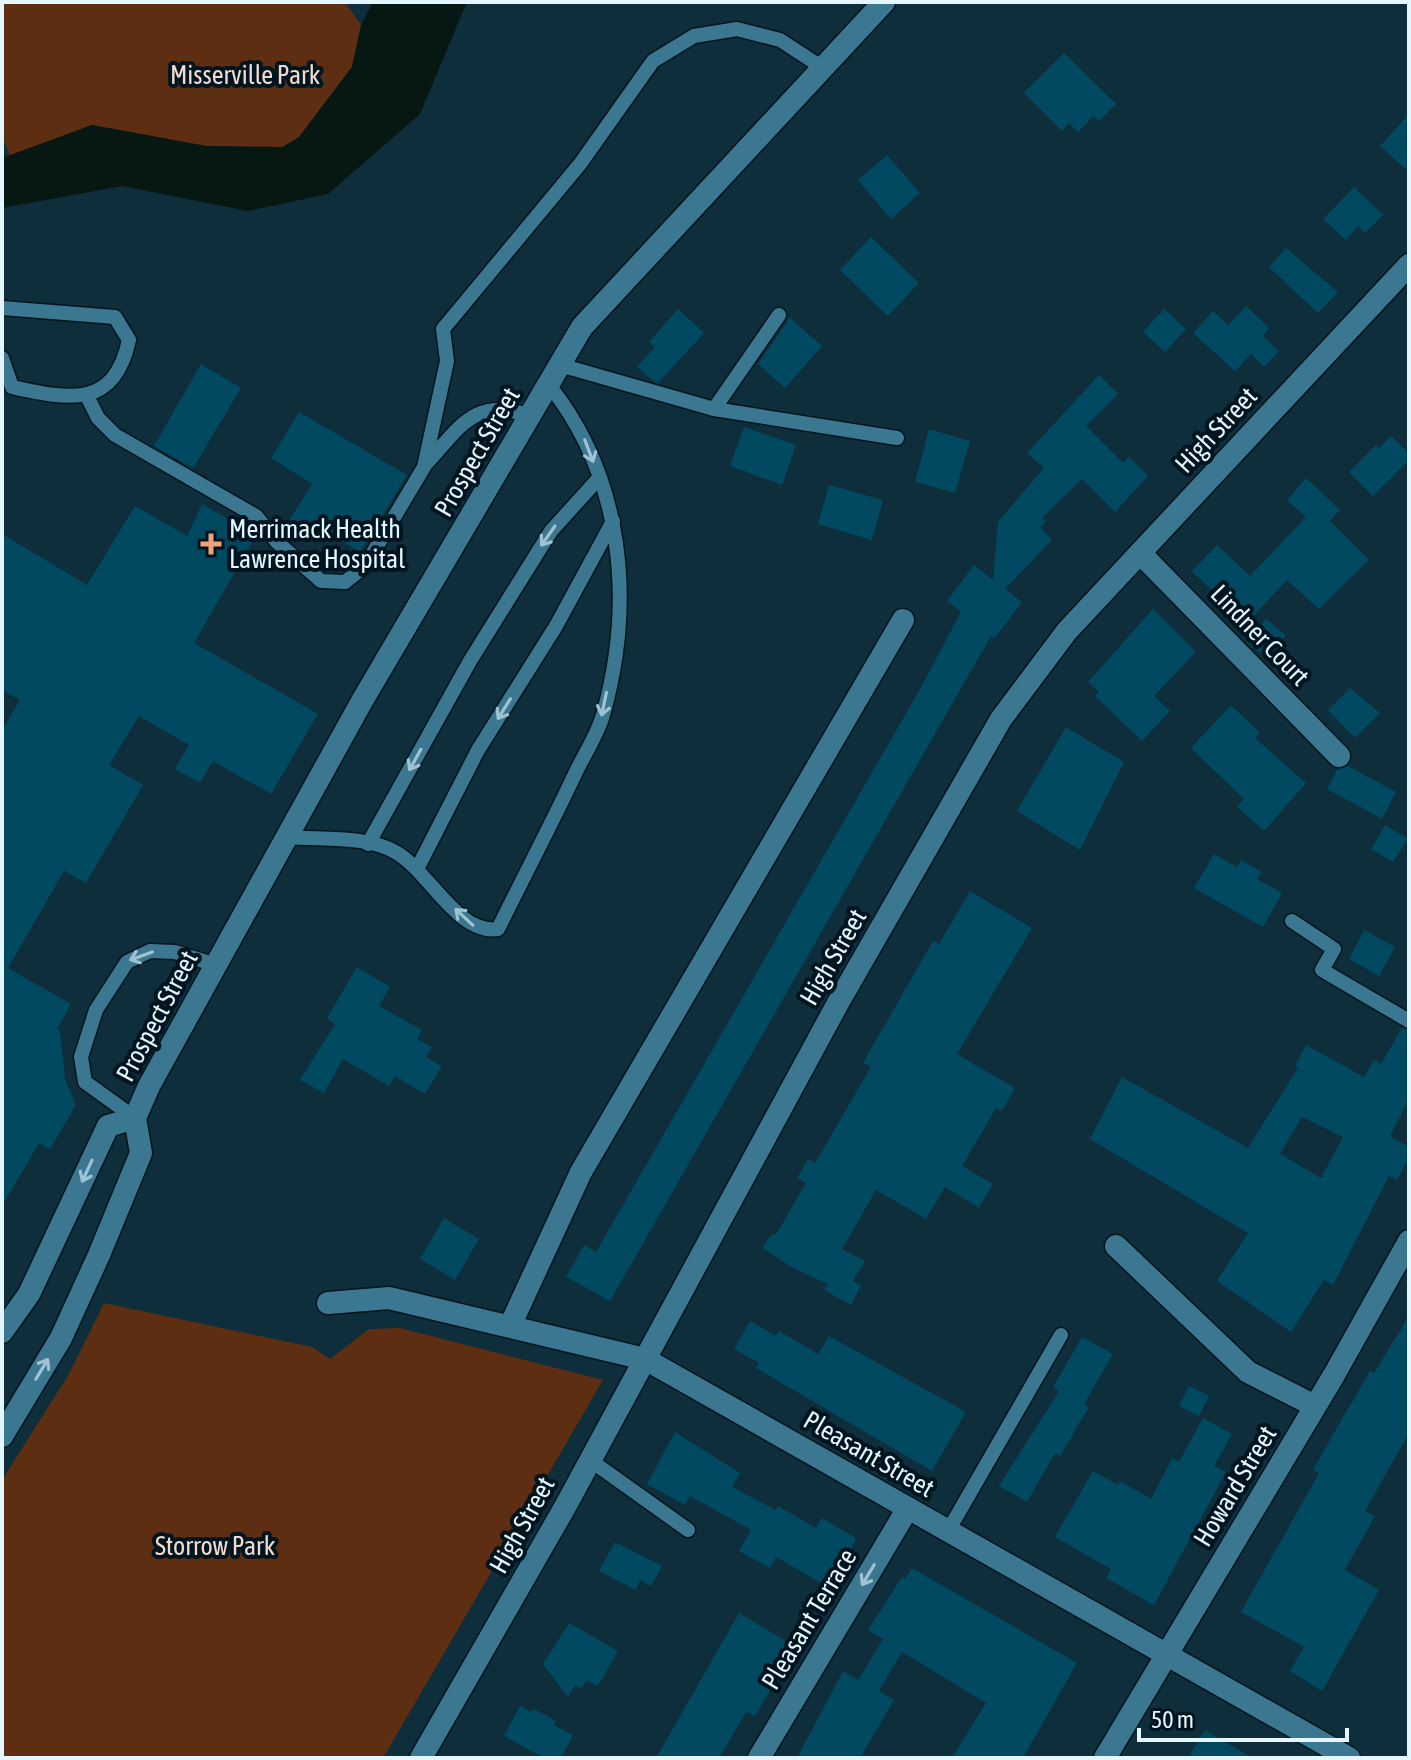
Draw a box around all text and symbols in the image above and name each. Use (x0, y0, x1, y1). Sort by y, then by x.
park label: Misserville Park (170, 60, 320, 90)
street label: High Street (1169, 381, 1263, 479)
street label: Prospect Street (428, 382, 526, 522)
one-way arrow (583, 438, 597, 462)
place label: Merrimack Health Lawrence Hospital (229, 514, 405, 574)
one-way arrow (540, 525, 556, 547)
marker: Merrimack Health Lawrence Hospital (200, 533, 222, 555)
street label: Lindner Court (1205, 579, 1315, 691)
one-way arrow (596, 691, 611, 717)
one-way arrow (495, 698, 512, 720)
one-way arrow (407, 747, 422, 771)
street label: High Street (794, 904, 872, 1010)
one-way arrow (454, 908, 475, 927)
street label: Prospect Street (110, 946, 204, 1086)
one-way arrow (129, 950, 154, 964)
one-way arrow (78, 1158, 93, 1183)
one-way arrow (34, 1358, 50, 1381)
street label: Pleasant Street (799, 1405, 939, 1503)
street label: Howard Street (1187, 1420, 1283, 1552)
street label: High Street (483, 1472, 561, 1578)
park label: Storrow Park (155, 1531, 275, 1561)
street label: Pleasant Terrace (755, 1543, 863, 1695)
one-way arrow (859, 1563, 875, 1586)
scale bar (1139, 1692, 1347, 1742)
text: 50 m (1151, 1706, 1194, 1733)

